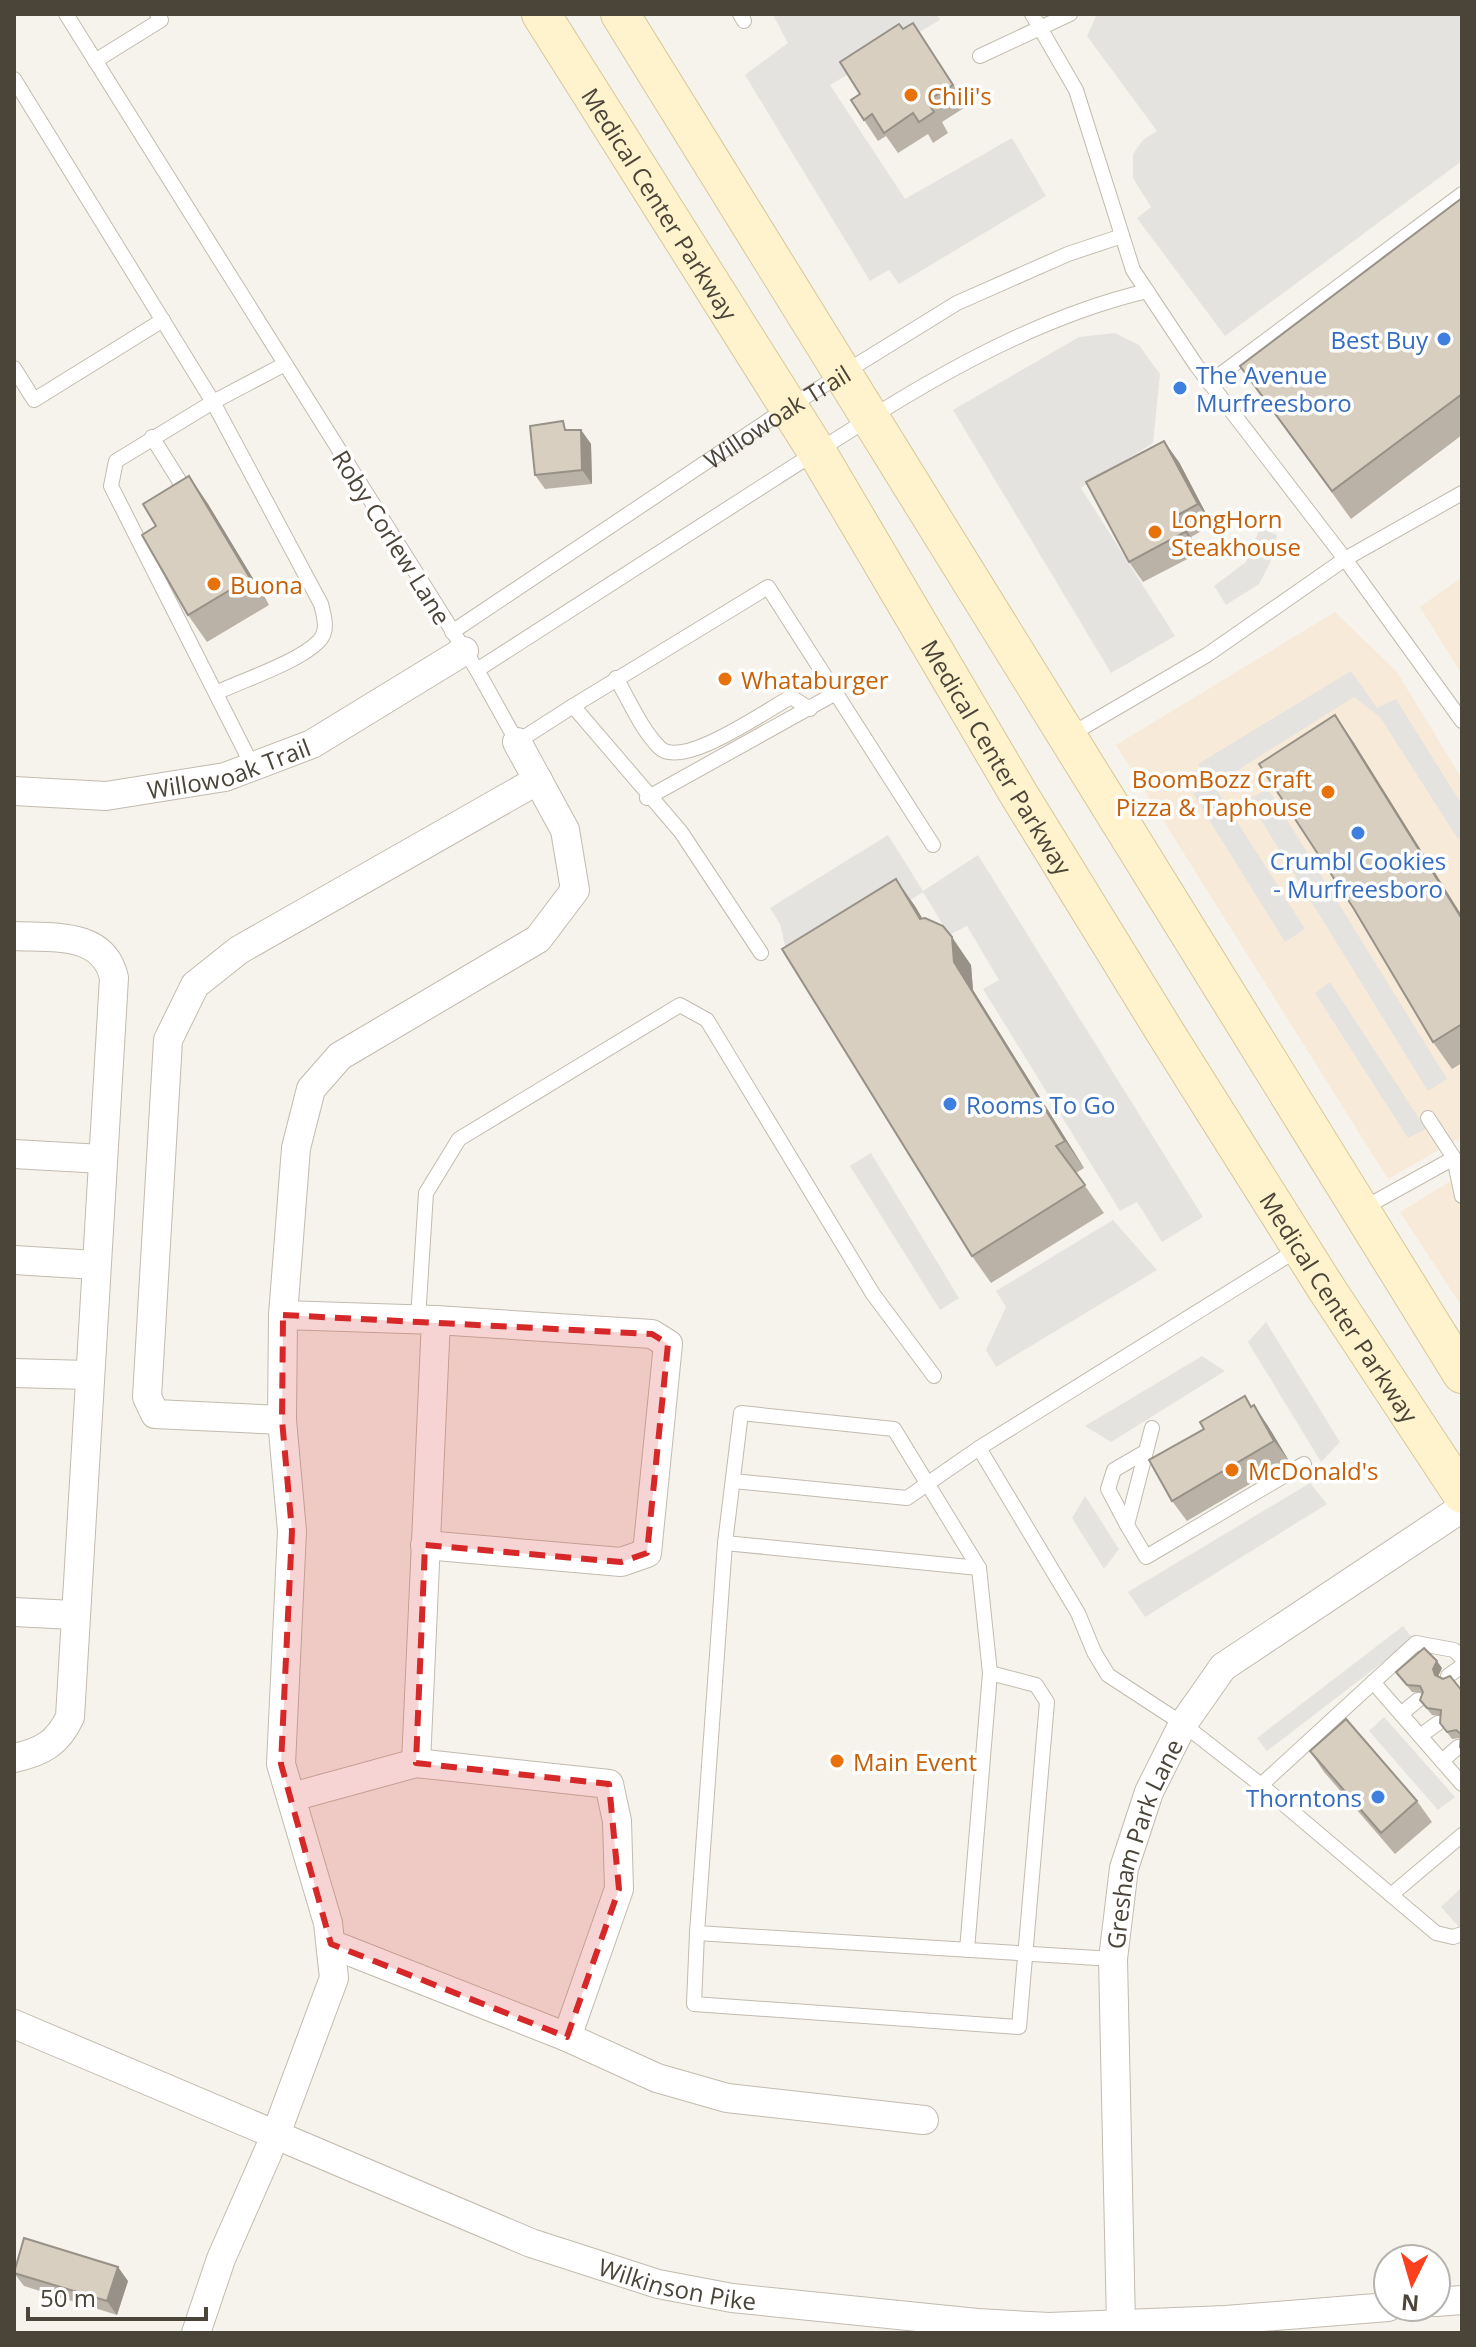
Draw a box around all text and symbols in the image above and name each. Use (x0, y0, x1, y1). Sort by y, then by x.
place label: Chili's (927, 79, 992, 112)
street label: Medical Center Parkway (575, 81, 746, 327)
marker: Chili's (902, 86, 920, 104)
place label: Best Buy (1331, 323, 1429, 356)
marker: Best Buy (1435, 330, 1453, 348)
street label: Willowoak Trail (697, 357, 856, 476)
place label: The Avenue Murfreesboro (1196, 358, 1352, 419)
marker: The Avenue Murfreesboro (1171, 379, 1189, 397)
street label: Roby Corlew Lane (325, 443, 459, 631)
place label: LongHorn Steakhouse (1171, 502, 1301, 563)
marker: LongHorn Steakhouse (1146, 523, 1164, 541)
place label: Buona (230, 568, 303, 601)
marker: Buona (205, 575, 223, 593)
street label: Medical Center Parkway (915, 633, 1081, 881)
place label: Whataburger (741, 663, 889, 696)
marker: Whataburger (716, 670, 734, 688)
street label: Willowoak Trail (144, 730, 315, 806)
place label: BoomBozz Craft Pizza & Taphouse (1116, 762, 1312, 823)
marker: BoomBozz Craft Pizza & Taphouse (1319, 783, 1337, 801)
marker: Crumbl Cookies - Murfreesboro (1349, 824, 1367, 842)
place label: Crumbl Cookies - Murfreesboro (1270, 844, 1446, 905)
place label: Rooms To Go (966, 1088, 1115, 1121)
marker: Rooms To Go (941, 1095, 959, 1113)
street label: Medical Center Parkway (1253, 1185, 1427, 1430)
place label: McDonald's (1248, 1454, 1378, 1487)
marker: McDonald's (1223, 1461, 1241, 1479)
street label: Gresham Park Lane (1098, 1733, 1190, 1951)
place label: Main Event (853, 1745, 977, 1778)
marker: Main Event (828, 1752, 846, 1770)
place label: Thorntons (1246, 1781, 1362, 1814)
marker: Thorntons (1369, 1788, 1387, 1806)
north arrow (1372, 2243, 1452, 2323)
street label: Wilkinson Pike (594, 2249, 758, 2317)
scale bar (28, 2271, 206, 2321)
text: 50 m (40, 2281, 96, 2314)
text: N (1400, 2288, 1420, 2320)

